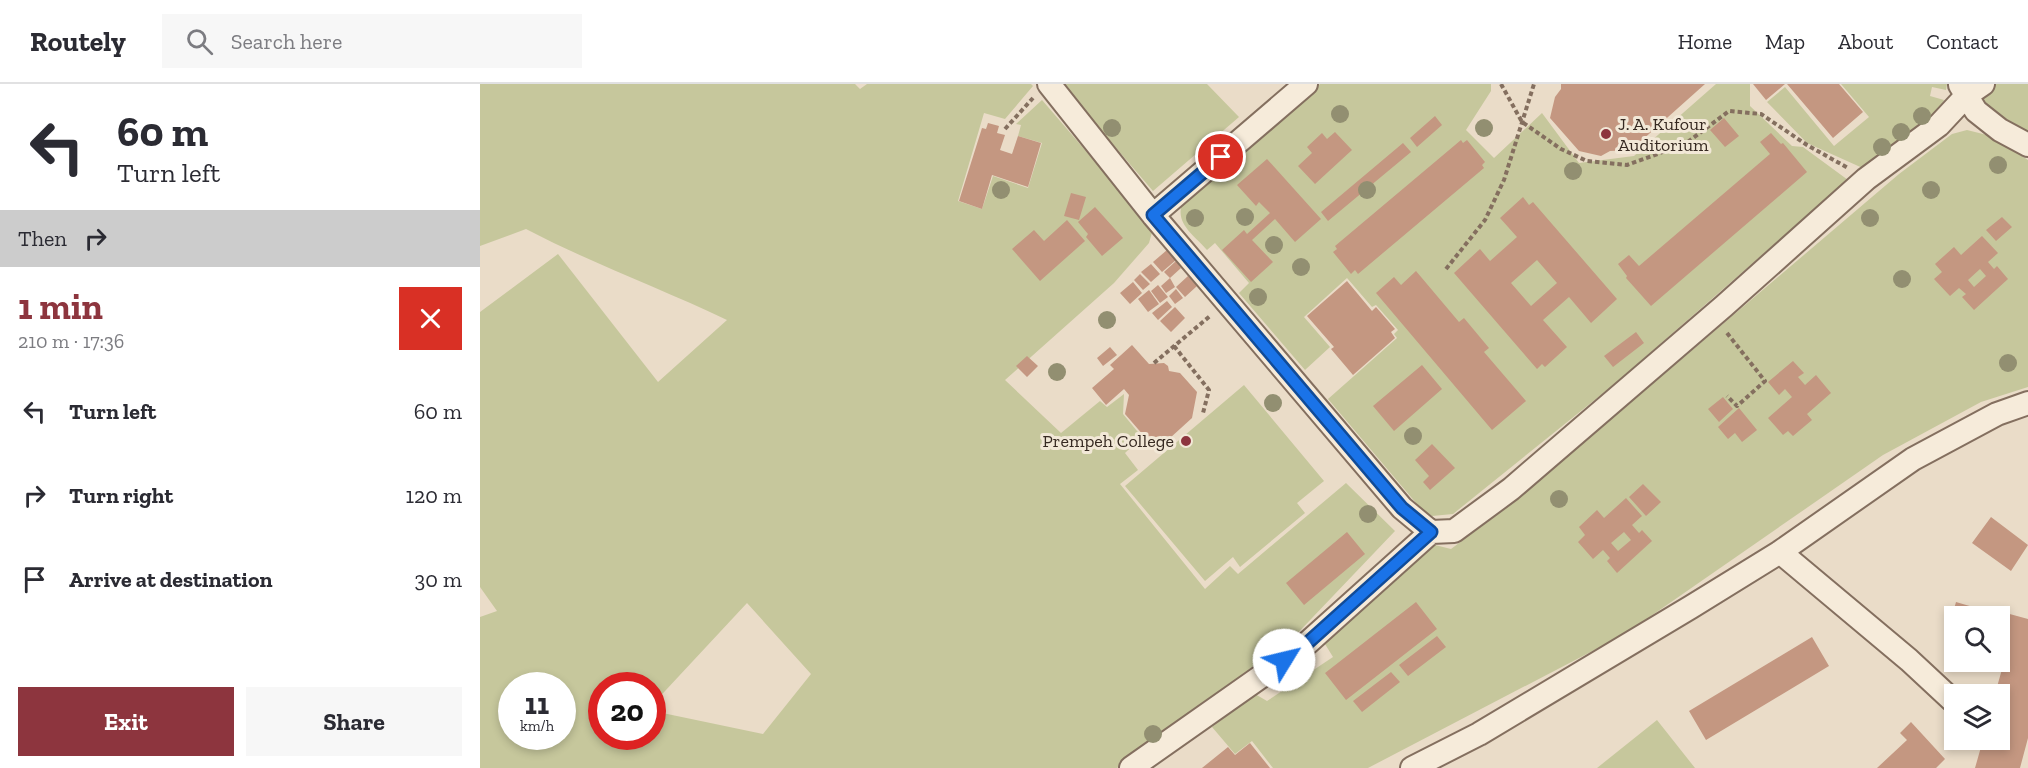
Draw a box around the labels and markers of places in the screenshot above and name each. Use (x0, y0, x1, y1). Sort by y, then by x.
place label: J. A. Kufour Auditorium (1618, 113, 1709, 156)
marker: J. A. Kufour Auditorium (1599, 127, 1613, 141)
pin (1195, 131, 1246, 182)
place label: Prempeh College (1043, 430, 1174, 452)
marker: Prempeh College (1179, 434, 1193, 448)

